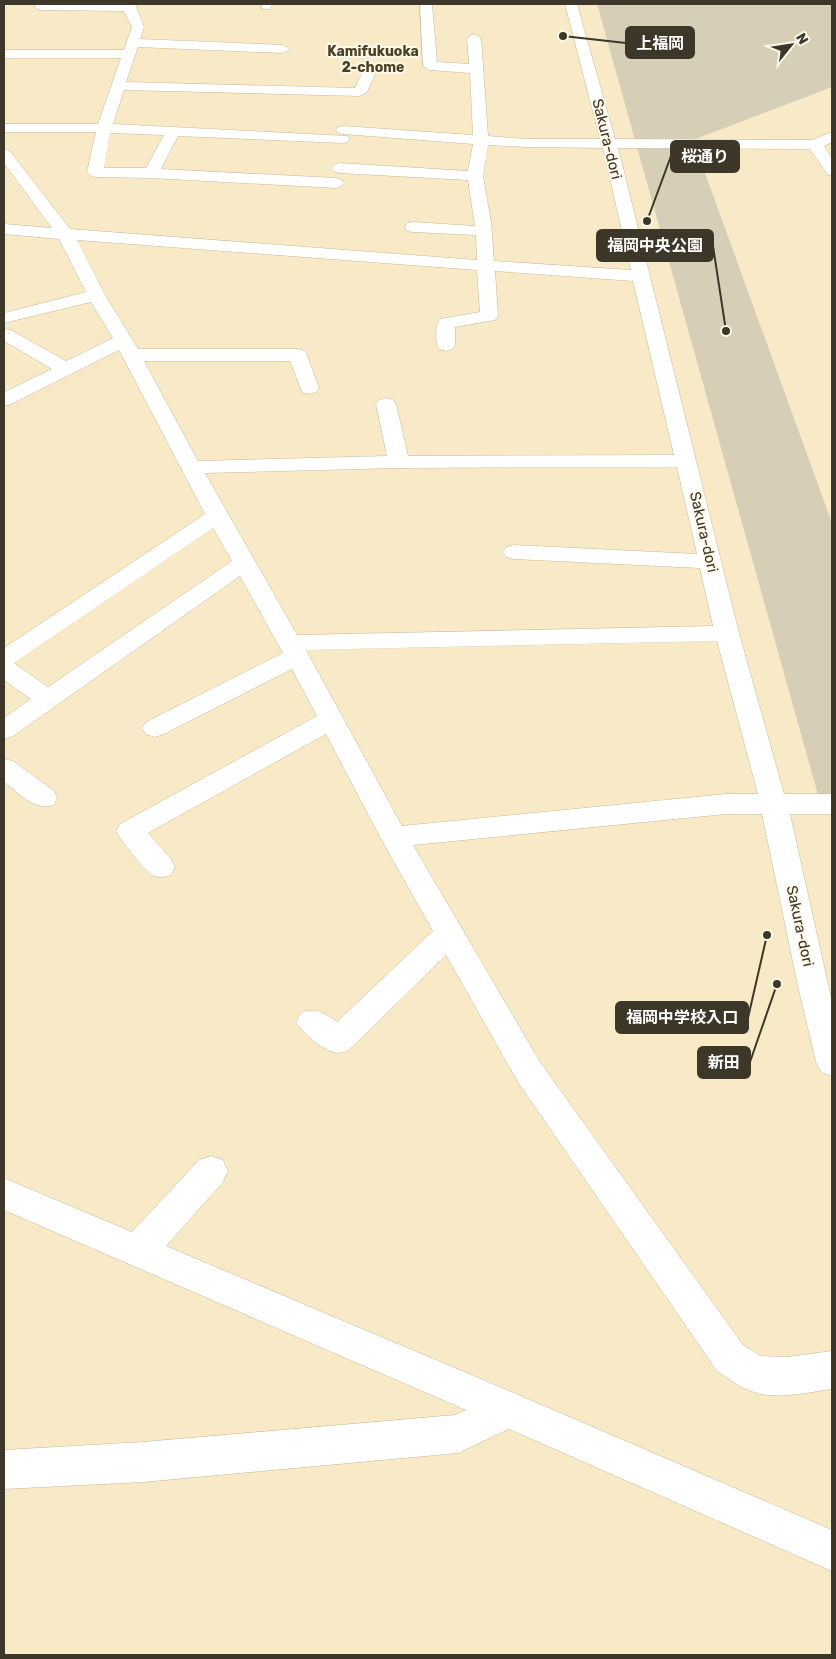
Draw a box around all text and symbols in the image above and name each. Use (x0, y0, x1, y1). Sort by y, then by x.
north arrow (766, 20, 816, 70)
callout: 上福岡 (626, 27, 694, 58)
text: N (792, 30, 812, 47)
text: 上福岡 (636, 34, 684, 53)
district label: Kamifukuoka 2-chome (327, 43, 419, 76)
street label: Sakura-dori (588, 97, 626, 181)
callout: 桜通り (671, 141, 739, 172)
text: 桜通り (681, 147, 729, 166)
callout: 福岡中央公園 (597, 230, 713, 261)
text: 福岡中央公園 (607, 236, 703, 255)
street label: Sakura-dori (686, 490, 722, 574)
street label: Sakura-dori (783, 884, 817, 968)
callout: 福岡中学校入口 (616, 1002, 748, 1033)
text: 福岡中学校入口 (626, 1008, 738, 1027)
callout: 新田 (698, 1047, 750, 1078)
text: 新田 (708, 1053, 740, 1072)

